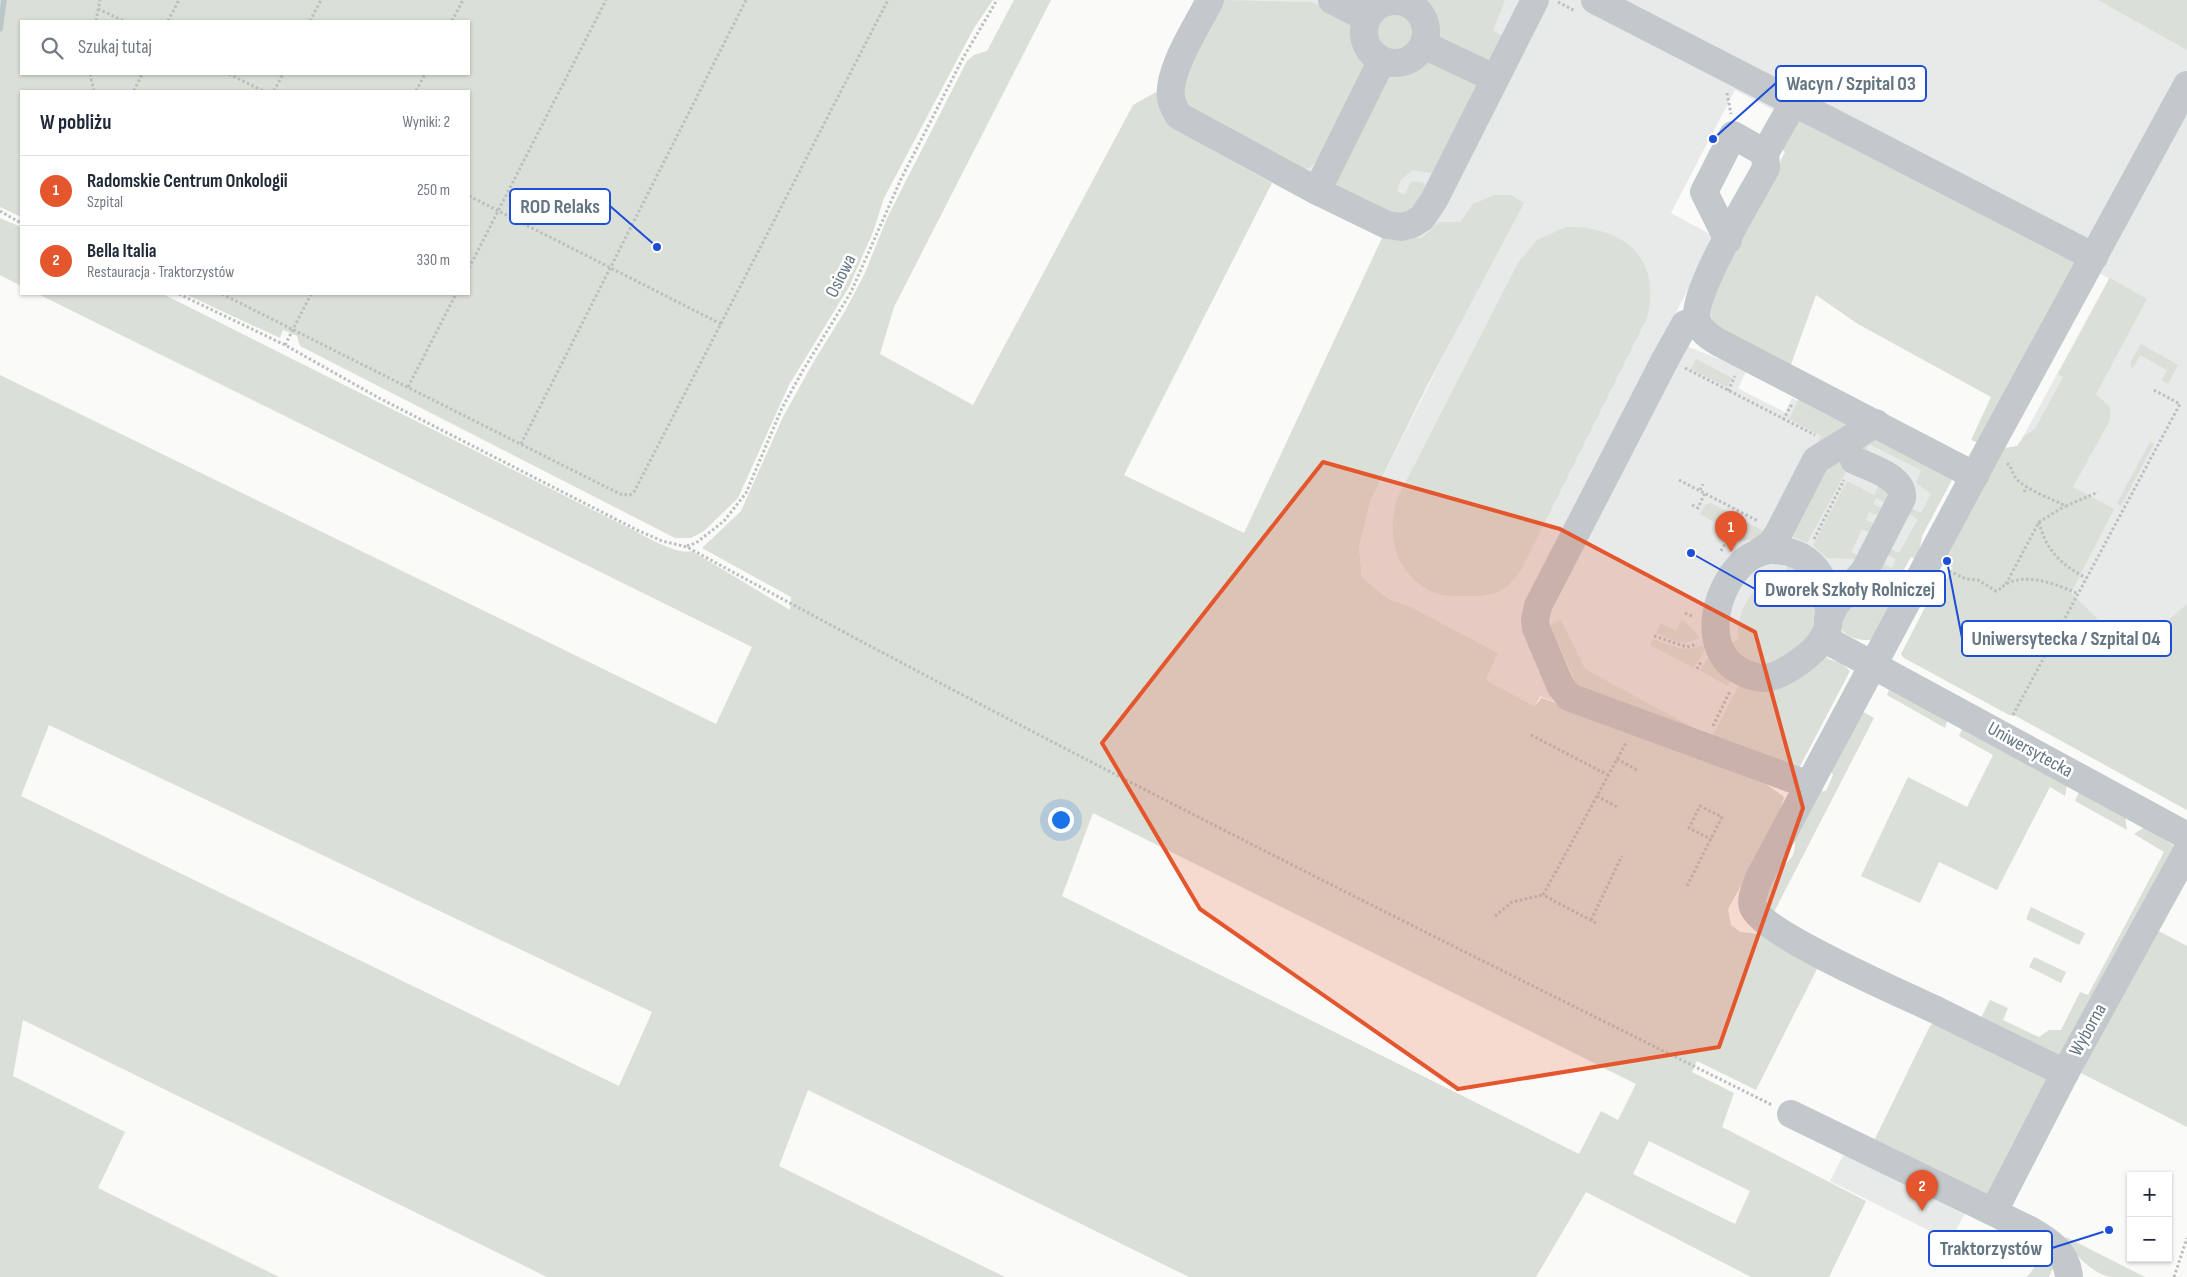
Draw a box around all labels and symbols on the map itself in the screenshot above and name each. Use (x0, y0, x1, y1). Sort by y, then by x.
callout: Wacyn / Szpital 03 (1776, 66, 1926, 101)
text: Wacyn / Szpital 03 (1786, 72, 1916, 96)
callout: ROD Relaks (510, 189, 610, 224)
text: ROD Relaks (520, 195, 600, 219)
street label: Osiowa (820, 251, 862, 301)
pin: 1 (1715, 511, 1747, 552)
callout: Dworek Szkoły Rolniczej (1755, 571, 1945, 606)
text: Dworek Szkoły Rolniczej (1765, 578, 1935, 602)
callout: Uniwersytecka / Szpital 04 (1962, 621, 2171, 656)
text: Uniwersytecka / Szpital 04 (1972, 627, 2161, 651)
street label: Uniwersytecka (1983, 717, 2077, 783)
your location (1048, 807, 1074, 833)
street label: Wyborna (2064, 1000, 2112, 1060)
pin: 2 (1906, 1170, 1938, 1211)
callout: Traktorzystów (1929, 1231, 2052, 1266)
text: Traktorzystów (1940, 1237, 2042, 1261)

